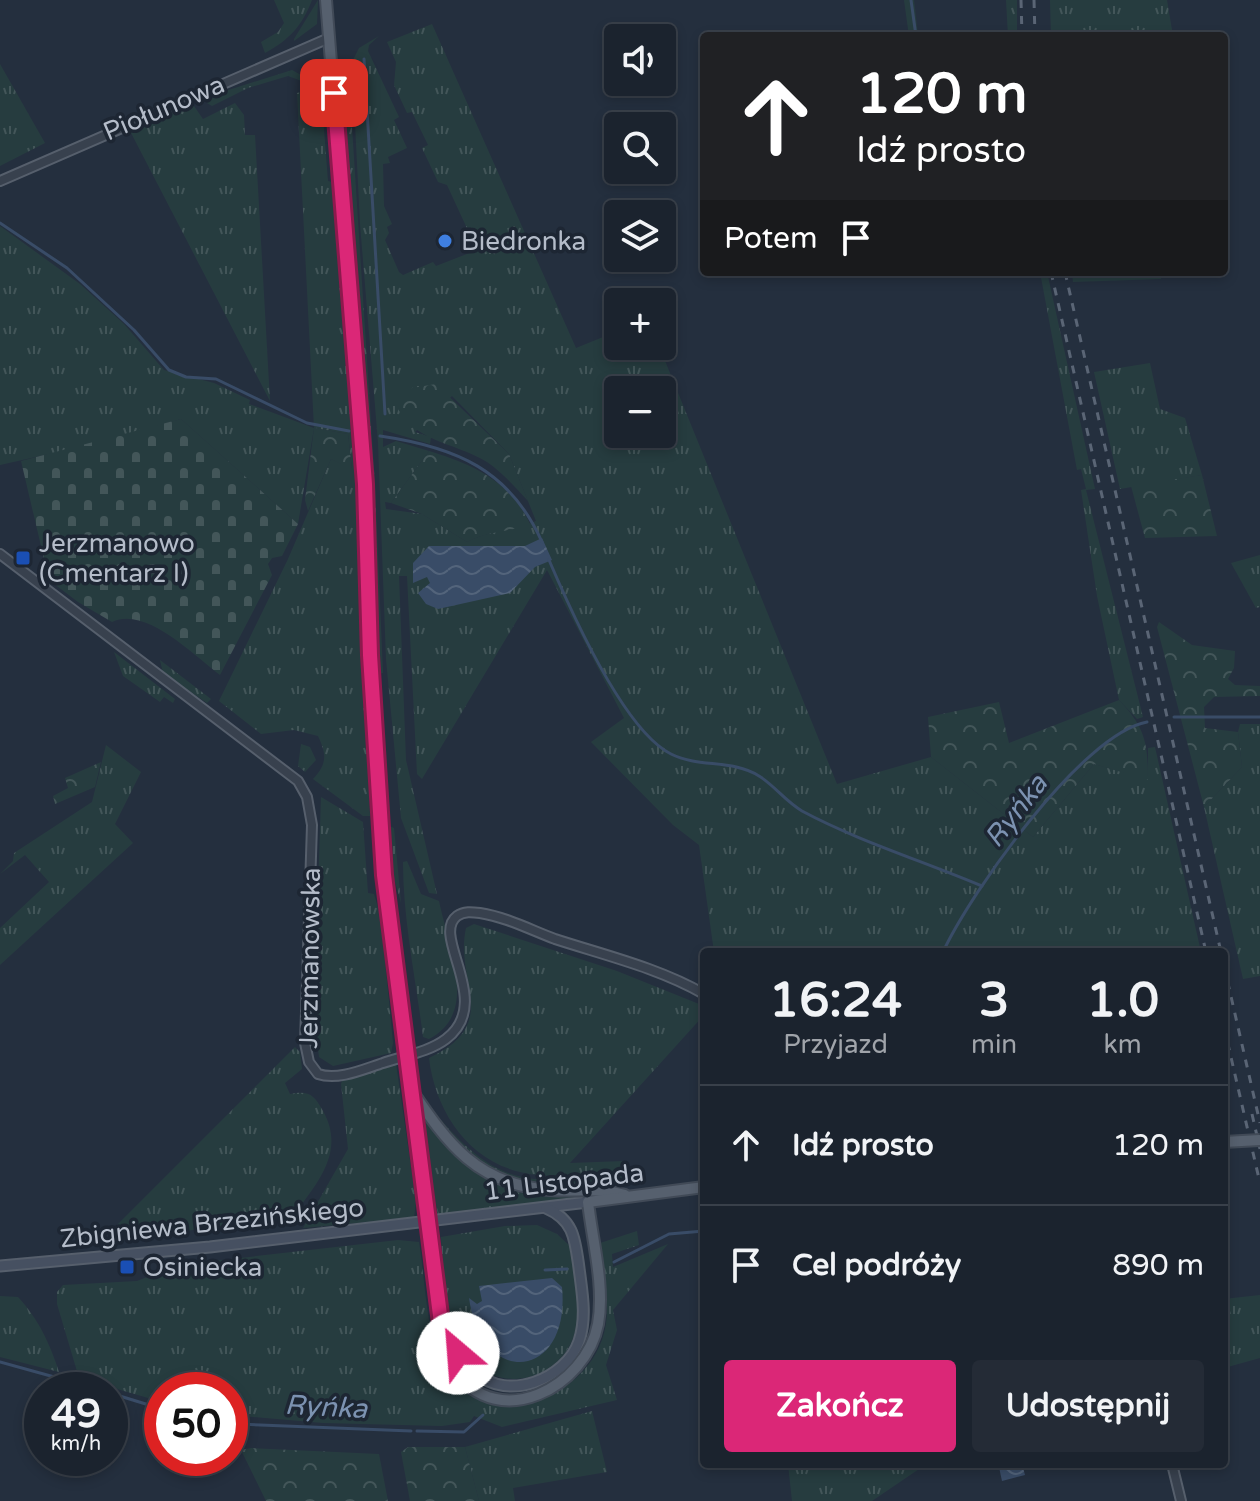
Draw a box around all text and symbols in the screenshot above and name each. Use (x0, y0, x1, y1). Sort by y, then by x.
map controls (604, 24, 676, 448)
button: sound (604, 24, 676, 96)
pin (300, 59, 368, 127)
text: 120 m (856, 61, 1027, 128)
icon: ahead (724, 64, 828, 168)
street label: Piołunowa (99, 69, 229, 147)
icon: arrive (312, 71, 356, 115)
button: search (604, 112, 676, 184)
text: Idź prosto (856, 129, 1026, 172)
button: layers (604, 200, 676, 272)
icon: arrive (834, 216, 878, 260)
text: Potem (724, 220, 818, 257)
place label: Biedronka (461, 226, 586, 257)
marker: Biedronka (436, 232, 454, 250)
button: + (604, 288, 676, 360)
button: − (604, 376, 676, 448)
place label: Jerzmanowo (Cmentarz I) (39, 528, 195, 589)
marker: Jerzmanowo (Cmentarz I) (14, 549, 32, 567)
water label: Ryńka (977, 767, 1056, 854)
street label: Jerzmanowska (293, 867, 327, 1049)
text: 16:24 (769, 972, 902, 1030)
text: 3 (979, 972, 1009, 1030)
text: 1.0 (1086, 972, 1159, 1030)
text: Przyjazd (783, 1029, 888, 1060)
text: min (971, 1029, 1017, 1060)
text: km (1104, 1029, 1142, 1060)
icon: ahead (724, 1123, 768, 1167)
text: Idź prosto (792, 1127, 934, 1164)
text: 120 m (1112, 1127, 1204, 1164)
street label: 11 Listopada (482, 1157, 646, 1207)
street label: Zbigniewa Brzezińskiego (59, 1192, 365, 1254)
icon: arrive (724, 1243, 768, 1287)
text: Cel podróży (792, 1247, 961, 1284)
text: 890 m (1112, 1247, 1204, 1284)
place label: Osiniecka (143, 1252, 262, 1283)
marker: Osiniecka (118, 1258, 136, 1276)
position arrow (416, 1311, 500, 1395)
button: Zakończ (724, 1360, 956, 1452)
button: Udostępnij (972, 1360, 1204, 1452)
speed limit sign: 50 (144, 1372, 248, 1476)
water label: Ryńka (284, 1388, 369, 1426)
text: 49 (51, 1390, 101, 1438)
text: km/h (51, 1432, 101, 1456)

